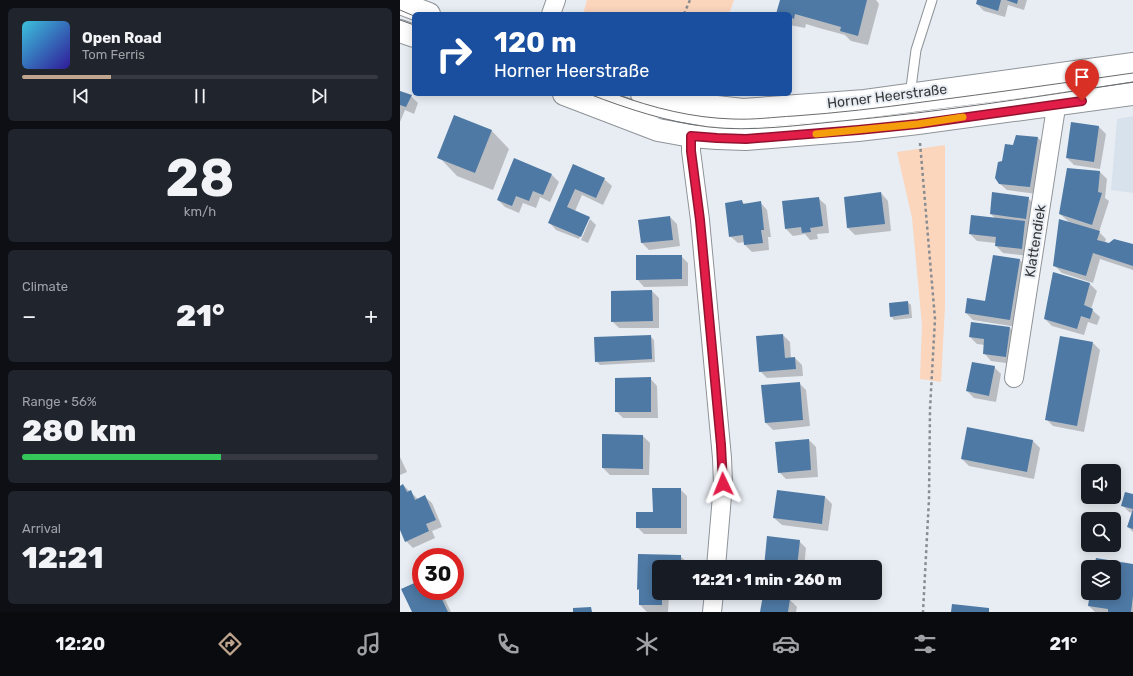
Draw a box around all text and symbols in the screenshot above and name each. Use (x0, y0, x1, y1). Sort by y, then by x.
text: 120 m (494, 26, 577, 59)
icon: right (428, 28, 480, 80)
text: Open Road (82, 29, 162, 47)
text: Tom Ferris (82, 47, 145, 62)
text: Horner Heerstraße (494, 60, 649, 82)
pin (1065, 60, 1099, 101)
icon: arrive (1071, 66, 1093, 88)
street label: Horner Heerstraße (826, 81, 948, 112)
icon: previous (70, 85, 92, 107)
icon: pause (189, 85, 211, 107)
icon: next (308, 85, 330, 107)
text: 28 (165, 147, 235, 209)
street label: Klattendiek (1021, 203, 1050, 279)
text: km/h (184, 204, 216, 219)
text: Climate (22, 279, 68, 294)
text: 21° (176, 298, 225, 334)
text: − (22, 303, 36, 330)
text: + (364, 303, 378, 330)
text: Range · 56% (22, 394, 97, 409)
text: 280 km (22, 413, 136, 449)
position arrow (702, 463, 744, 505)
map controls (1081, 464, 1121, 600)
button: sound (1081, 464, 1121, 504)
button: search (1081, 512, 1121, 552)
text: Arrival (22, 521, 61, 536)
text: 12:21 (22, 540, 103, 576)
speed limit sign: 30 (412, 548, 464, 600)
button: layers (1081, 560, 1121, 600)
text: 12:21 · 1 min · 260 m (692, 571, 842, 589)
icon: directions (216, 630, 244, 658)
icon: music (355, 630, 383, 658)
icon: phone (494, 630, 522, 658)
icon: climate (633, 630, 661, 658)
icon: car (772, 630, 800, 658)
icon: filters (911, 630, 939, 658)
text: 12:20 (55, 633, 105, 655)
text: 21° (1049, 633, 1077, 655)

